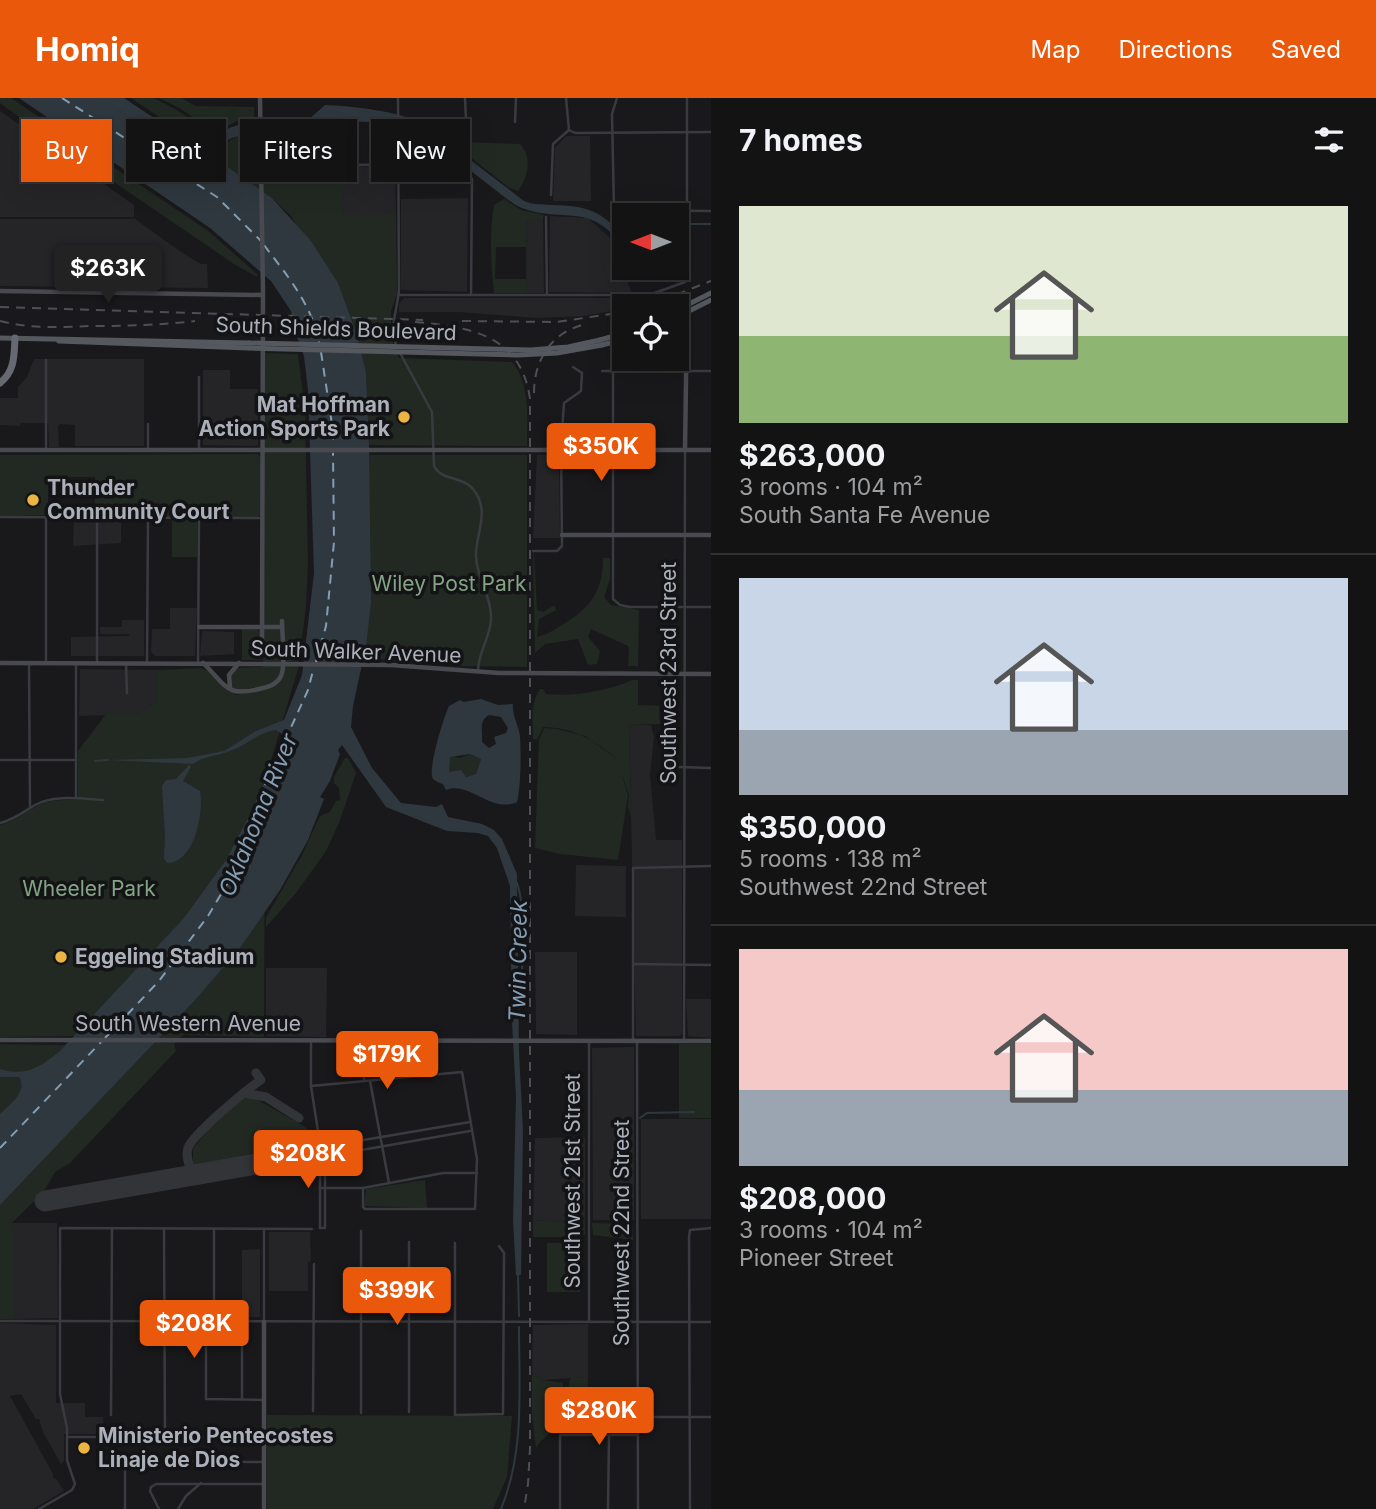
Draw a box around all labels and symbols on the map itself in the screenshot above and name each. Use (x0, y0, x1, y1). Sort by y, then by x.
north arrow (612, 203, 690, 280)
pin: $263K (59, 246, 157, 305)
street label: South Shields Boulevard (215, 312, 457, 345)
place label: Mat Hoffman Action Sports Park (198, 392, 391, 441)
marker: Mat Hoffman Action Sports Park (396, 409, 412, 425)
pin: $350K (552, 424, 650, 483)
place label: Thunder Community Court (47, 475, 230, 524)
marker: Thunder Community Court (25, 492, 41, 508)
street label: Southwest 23rd Street (656, 562, 681, 784)
park label: Wiley Post Park (371, 571, 527, 596)
street label: South Walker Avenue (250, 635, 462, 668)
water label: Oklahoma River (213, 728, 304, 900)
park label: Wheeler Park (22, 876, 156, 901)
water label: Twin Creek (503, 899, 533, 1022)
place label: Eggeling Stadium (75, 944, 254, 969)
marker: Eggeling Stadium (53, 949, 69, 965)
street label: South Western Avenue (75, 1011, 301, 1036)
pin: $179K (338, 1032, 436, 1091)
street label: Southwest 21st Street (560, 1073, 585, 1289)
street label: Southwest 22nd Street (609, 1120, 634, 1346)
pin: $208K (259, 1130, 357, 1190)
pin: $399K (348, 1268, 446, 1327)
pin: $208K (145, 1300, 243, 1360)
pin: $280K (550, 1388, 648, 1447)
place label: Ministerio Pentecostes Linaje de Dios (98, 1423, 334, 1472)
marker: Ministerio Pentecostes Linaje de Dios (76, 1440, 92, 1456)

